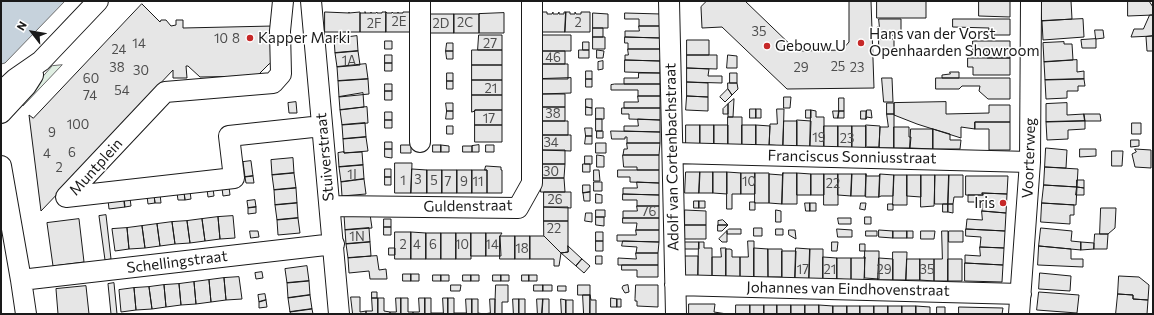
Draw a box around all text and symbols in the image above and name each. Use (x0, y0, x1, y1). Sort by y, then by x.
north arrow (12, 12, 52, 52)
house number: 2E (392, 14, 406, 30)
house number: 2C (457, 15, 473, 31)
house number: 2 (574, 15, 582, 31)
house number: 2F (367, 16, 381, 32)
house number: 2D (433, 16, 449, 32)
text: N (14, 19, 29, 32)
house number: 35 (752, 24, 766, 40)
place label: Hans van der Vorst Openhaarden Showroom (869, 25, 1040, 60)
place label: Kapper Marki (258, 29, 350, 47)
house number: 10 (214, 31, 228, 47)
house number: 8 (232, 31, 240, 47)
marker: Kapper Marki (245, 33, 255, 43)
house number: 14 (132, 36, 146, 52)
house number: 27 (483, 36, 497, 52)
place label: Gebouw U (775, 37, 846, 55)
marker: Hans van der Vorst Openhaarden Showroom (856, 38, 866, 48)
marker: Gebouw U (762, 41, 772, 51)
house number: 24 (112, 42, 126, 58)
house number: 46 (545, 50, 561, 66)
house number: 1A (342, 53, 356, 69)
house number: 25 (831, 59, 845, 75)
house number: 38 (109, 60, 125, 76)
house number: 29 (793, 60, 809, 76)
house number: 23 (850, 60, 864, 76)
house number: 30 (133, 63, 149, 79)
street label: Adolf van Cortenbachstraat (661, 63, 683, 251)
house number: 60 (83, 71, 99, 87)
house number: 21 (485, 81, 497, 97)
house number: 54 (114, 83, 130, 99)
house number: 74 (83, 88, 97, 104)
house number: 38 (545, 106, 561, 122)
house number: 17 (483, 111, 495, 127)
street label: Stuiverstraat (312, 112, 338, 202)
house number: 100 (67, 117, 89, 133)
street label: Voorterweg (1019, 117, 1039, 199)
house number: 9 (48, 125, 56, 141)
house number: 19 (812, 130, 826, 146)
house number: 23 (840, 131, 854, 147)
street label: Muntplein (66, 135, 126, 199)
house number: 34 (543, 135, 559, 151)
house number: 6 (68, 145, 76, 161)
house number: 4 (43, 146, 51, 162)
street label: Franciscus Sonniusstraat (767, 147, 937, 167)
house number: 2 (55, 160, 63, 176)
house number: 30 (543, 164, 559, 180)
house number: 1J (347, 167, 357, 183)
house number: 3 (414, 172, 422, 188)
house number: 1 (400, 173, 406, 189)
house number: 5 (430, 173, 438, 189)
house number: 7 (445, 174, 451, 190)
house number: 9 (460, 174, 468, 190)
house number: 11 (472, 174, 484, 190)
house number: 10 (742, 174, 756, 190)
house number: 22 (826, 176, 840, 192)
house number: 26 (547, 192, 563, 208)
place label: Iris (974, 194, 995, 212)
street label: Guldenstraat (423, 196, 513, 216)
marker: Iris (998, 198, 1008, 208)
house number: 76 (642, 204, 656, 220)
house number: 22 (547, 221, 561, 237)
house number: 1N (349, 229, 365, 245)
house number: 2 (399, 237, 407, 253)
house number: 4 (413, 237, 421, 253)
house number: 6 (429, 237, 437, 253)
house number: 10 (455, 237, 469, 253)
house number: 14 (485, 237, 499, 253)
house number: 18 (515, 241, 529, 257)
street label: Schellingstraat (126, 247, 228, 277)
house number: 17 (797, 262, 809, 278)
house number: 21 (824, 262, 836, 278)
house number: 29 (876, 262, 892, 278)
house number: 35 (920, 262, 934, 278)
street label: Johannes van Eindhovenstraat (746, 278, 950, 300)

